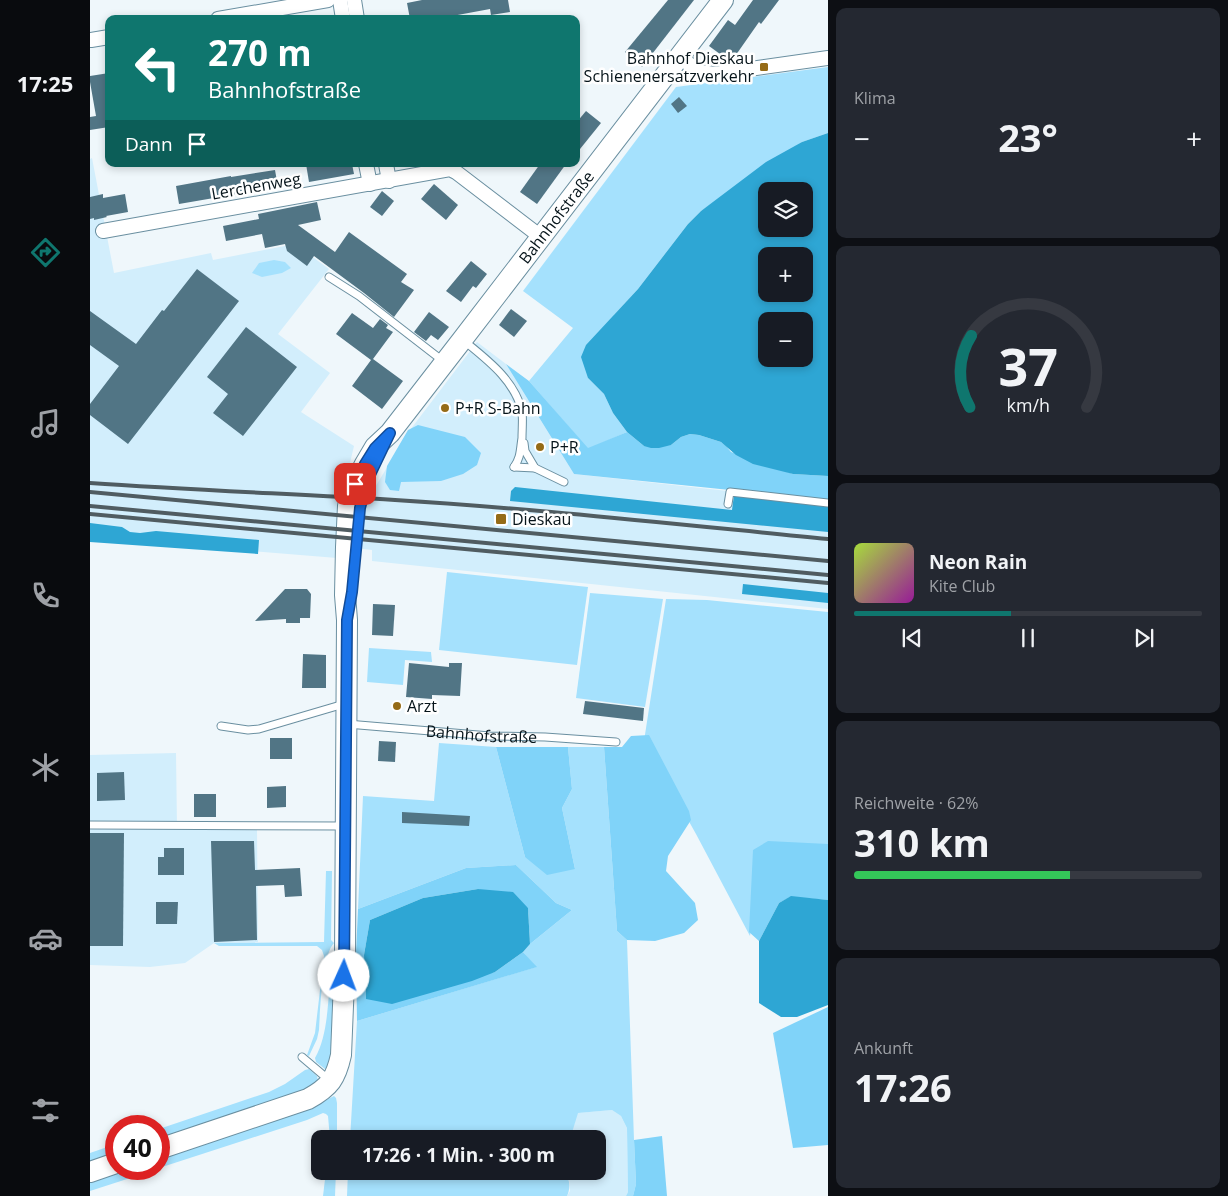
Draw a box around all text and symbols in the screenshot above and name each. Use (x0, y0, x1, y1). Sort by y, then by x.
text: 270 m (208, 29, 312, 76)
icon: left (125, 35, 190, 100)
place label: Bahnhof Dieskau Schienenersatzverkehr (584, 47, 754, 87)
marker: Bahnhof Dieskau Schienenersatzverkehr (758, 61, 770, 73)
text: 17:25 (17, 68, 73, 98)
text: Bahnhofstraße (208, 74, 361, 104)
text: Klima (854, 87, 896, 109)
text: 23° (998, 111, 1058, 163)
text: − (854, 119, 870, 157)
text: + (1186, 119, 1202, 157)
icon: arrive (183, 130, 211, 158)
text: Dann (125, 131, 173, 157)
street label: Bahnhofstraße (514, 166, 599, 268)
street label: Lerchenweg (210, 167, 303, 205)
map controls (758, 182, 813, 367)
button: layers (758, 182, 813, 237)
icon: directions (28, 235, 63, 270)
button: + (758, 247, 813, 302)
button: − (758, 312, 813, 367)
text: 37 (998, 330, 1058, 401)
text: km/h (1006, 393, 1050, 417)
place label: P+R S-Bahn (455, 397, 541, 419)
marker: P+R S-Bahn (439, 402, 451, 414)
icon: music (28, 406, 63, 441)
place label: P+R (550, 436, 579, 458)
marker: P+R (534, 441, 546, 453)
pin (334, 463, 376, 505)
icon: arrive (341, 470, 369, 498)
place label: Dieskau (512, 508, 571, 530)
marker: Dieskau (494, 512, 508, 526)
text: Neon Rain (929, 549, 1027, 575)
text: Kite Club (929, 575, 995, 597)
icon: phone (28, 578, 63, 613)
icon: previous (898, 624, 926, 652)
icon: pause (1014, 624, 1042, 652)
icon: next (1130, 624, 1158, 652)
place label: Arzt (407, 695, 437, 717)
marker: Arzt (391, 700, 403, 712)
street label: Bahnhofstraße (425, 720, 537, 748)
icon: climate (28, 750, 63, 785)
text: Reichweite · 62% (854, 792, 979, 814)
text: 310 km (854, 816, 990, 868)
icon: car (28, 921, 63, 956)
position arrow (317, 949, 369, 1001)
text: Ankunft (854, 1037, 913, 1059)
text: 17:26 (854, 1061, 952, 1113)
icon: filters (28, 1093, 63, 1128)
speed limit sign: 40 (105, 1115, 170, 1180)
text: 17:26 · 1 Min. · 300 m (362, 1142, 555, 1168)

